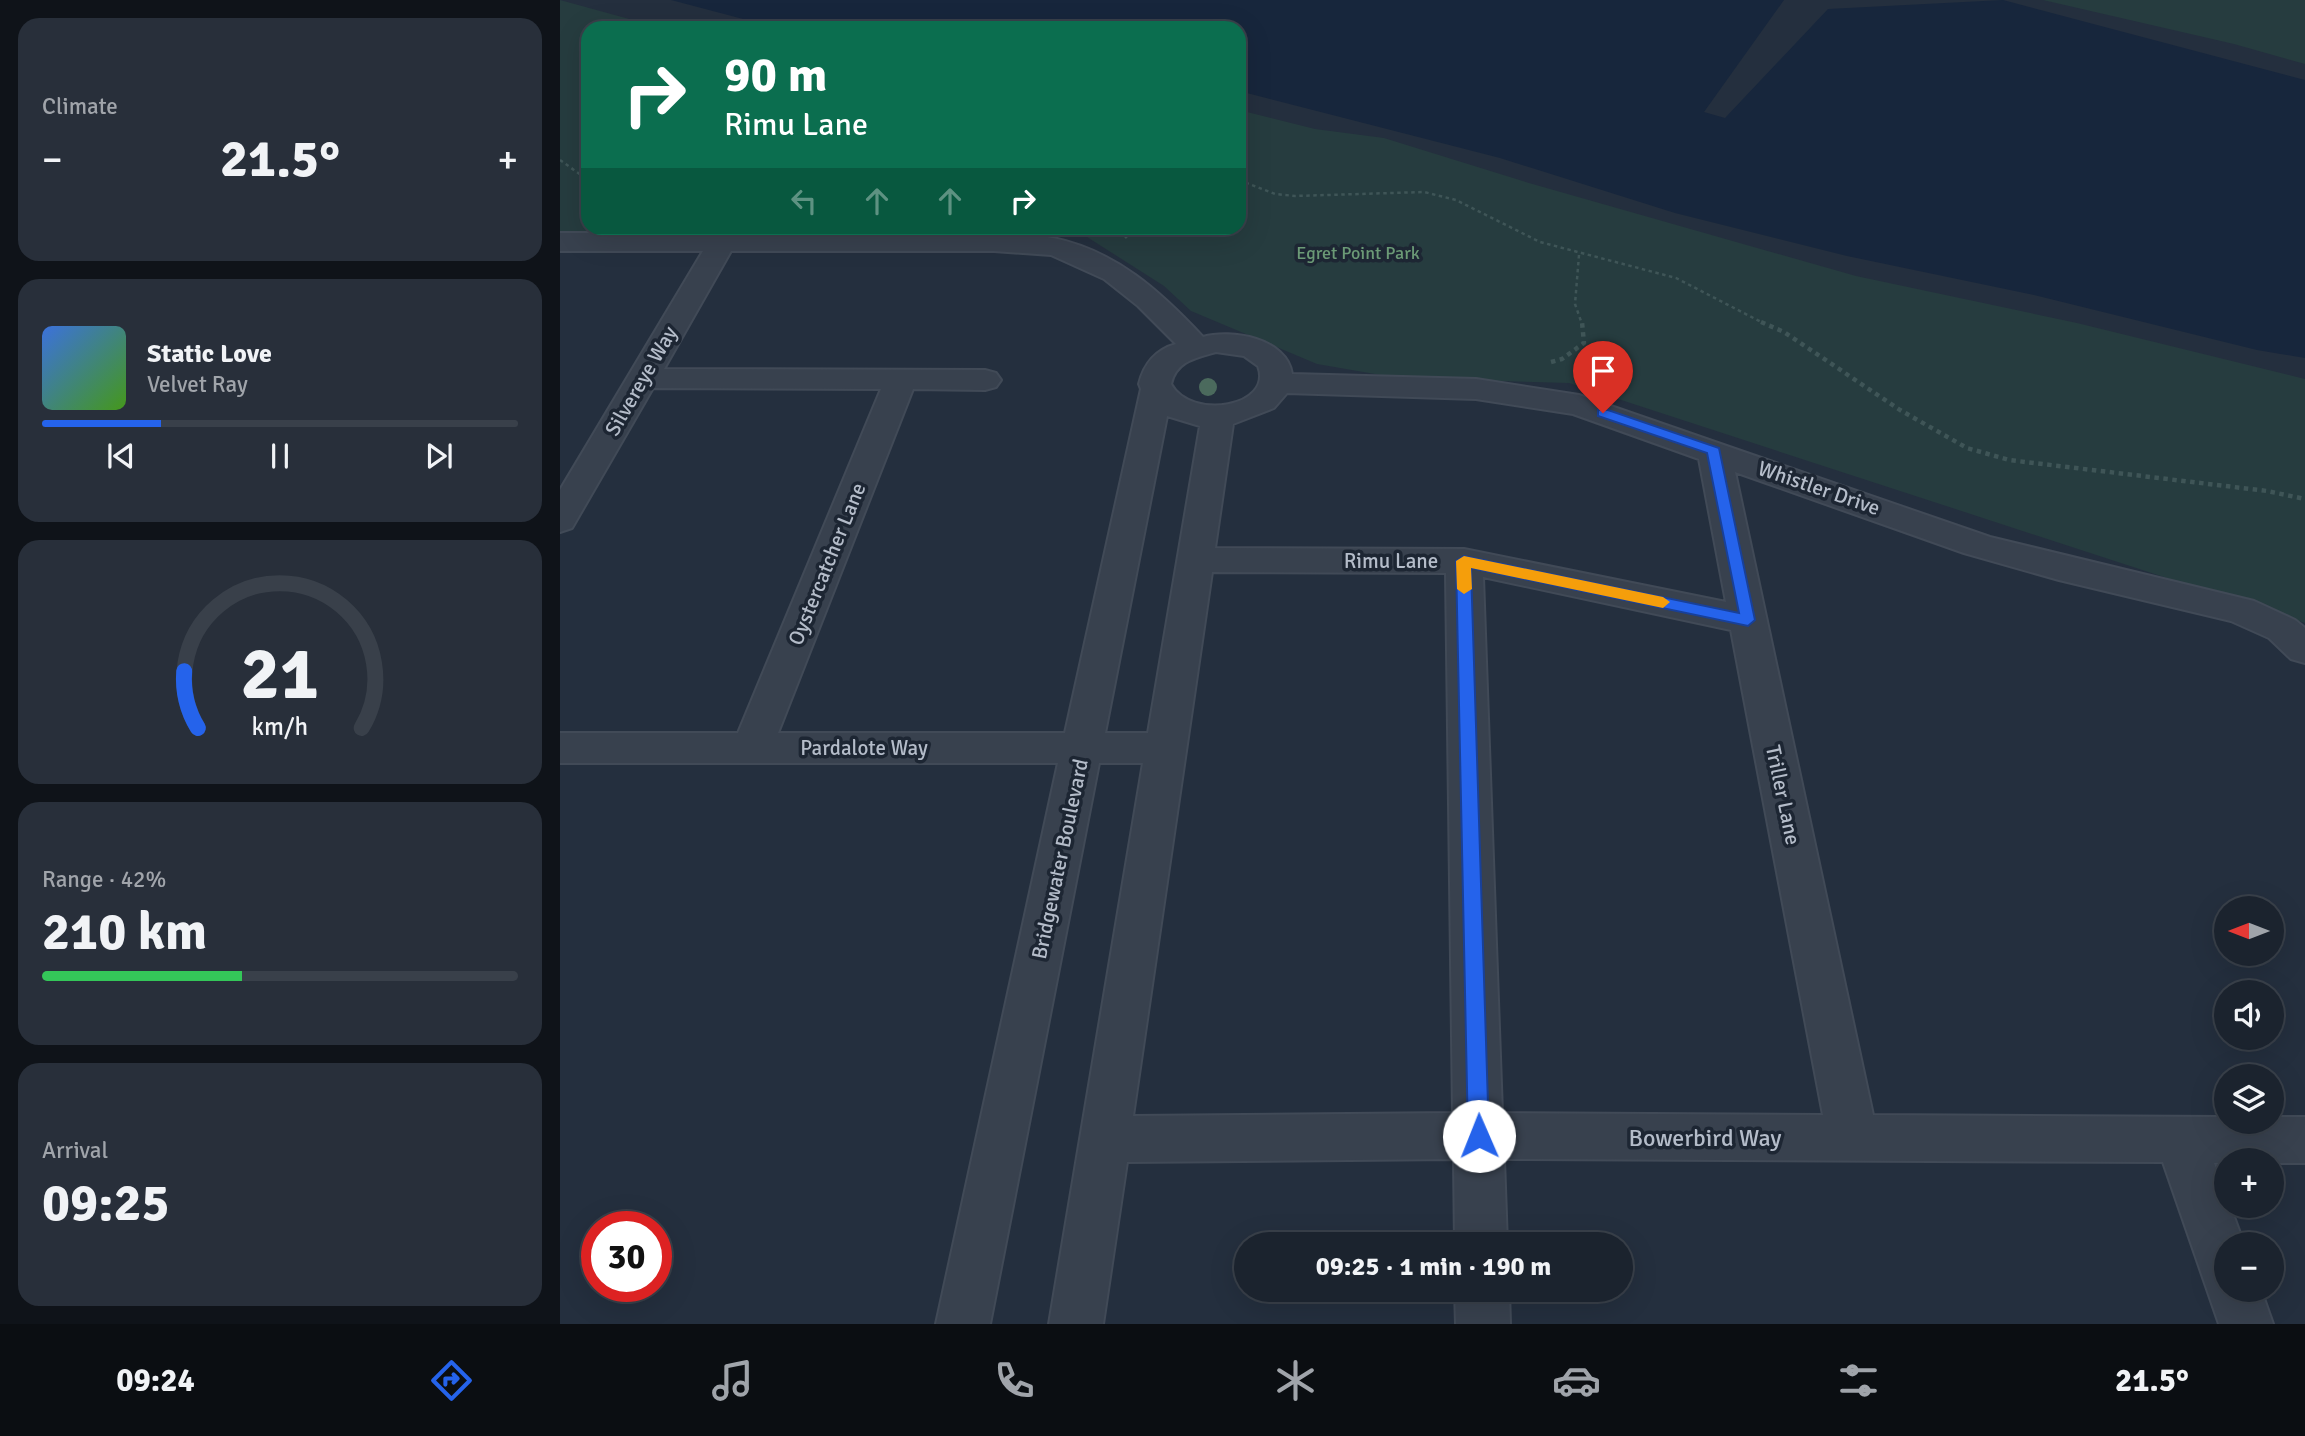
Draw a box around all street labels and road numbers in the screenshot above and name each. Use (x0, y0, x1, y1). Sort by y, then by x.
street label: Silvereye Way (599, 321, 683, 441)
street label: Whistler Drive (1755, 455, 1883, 521)
street label: Oystercatcher Lane (783, 479, 871, 649)
street label: Rimu Lane (1344, 548, 1438, 574)
street label: Pardalote Way (800, 735, 928, 761)
street label: Triller Lane (1760, 743, 1806, 847)
street label: Bridgewater Boulevard (1026, 756, 1094, 962)
street label: Bowerbird Way (1628, 1123, 1782, 1153)

